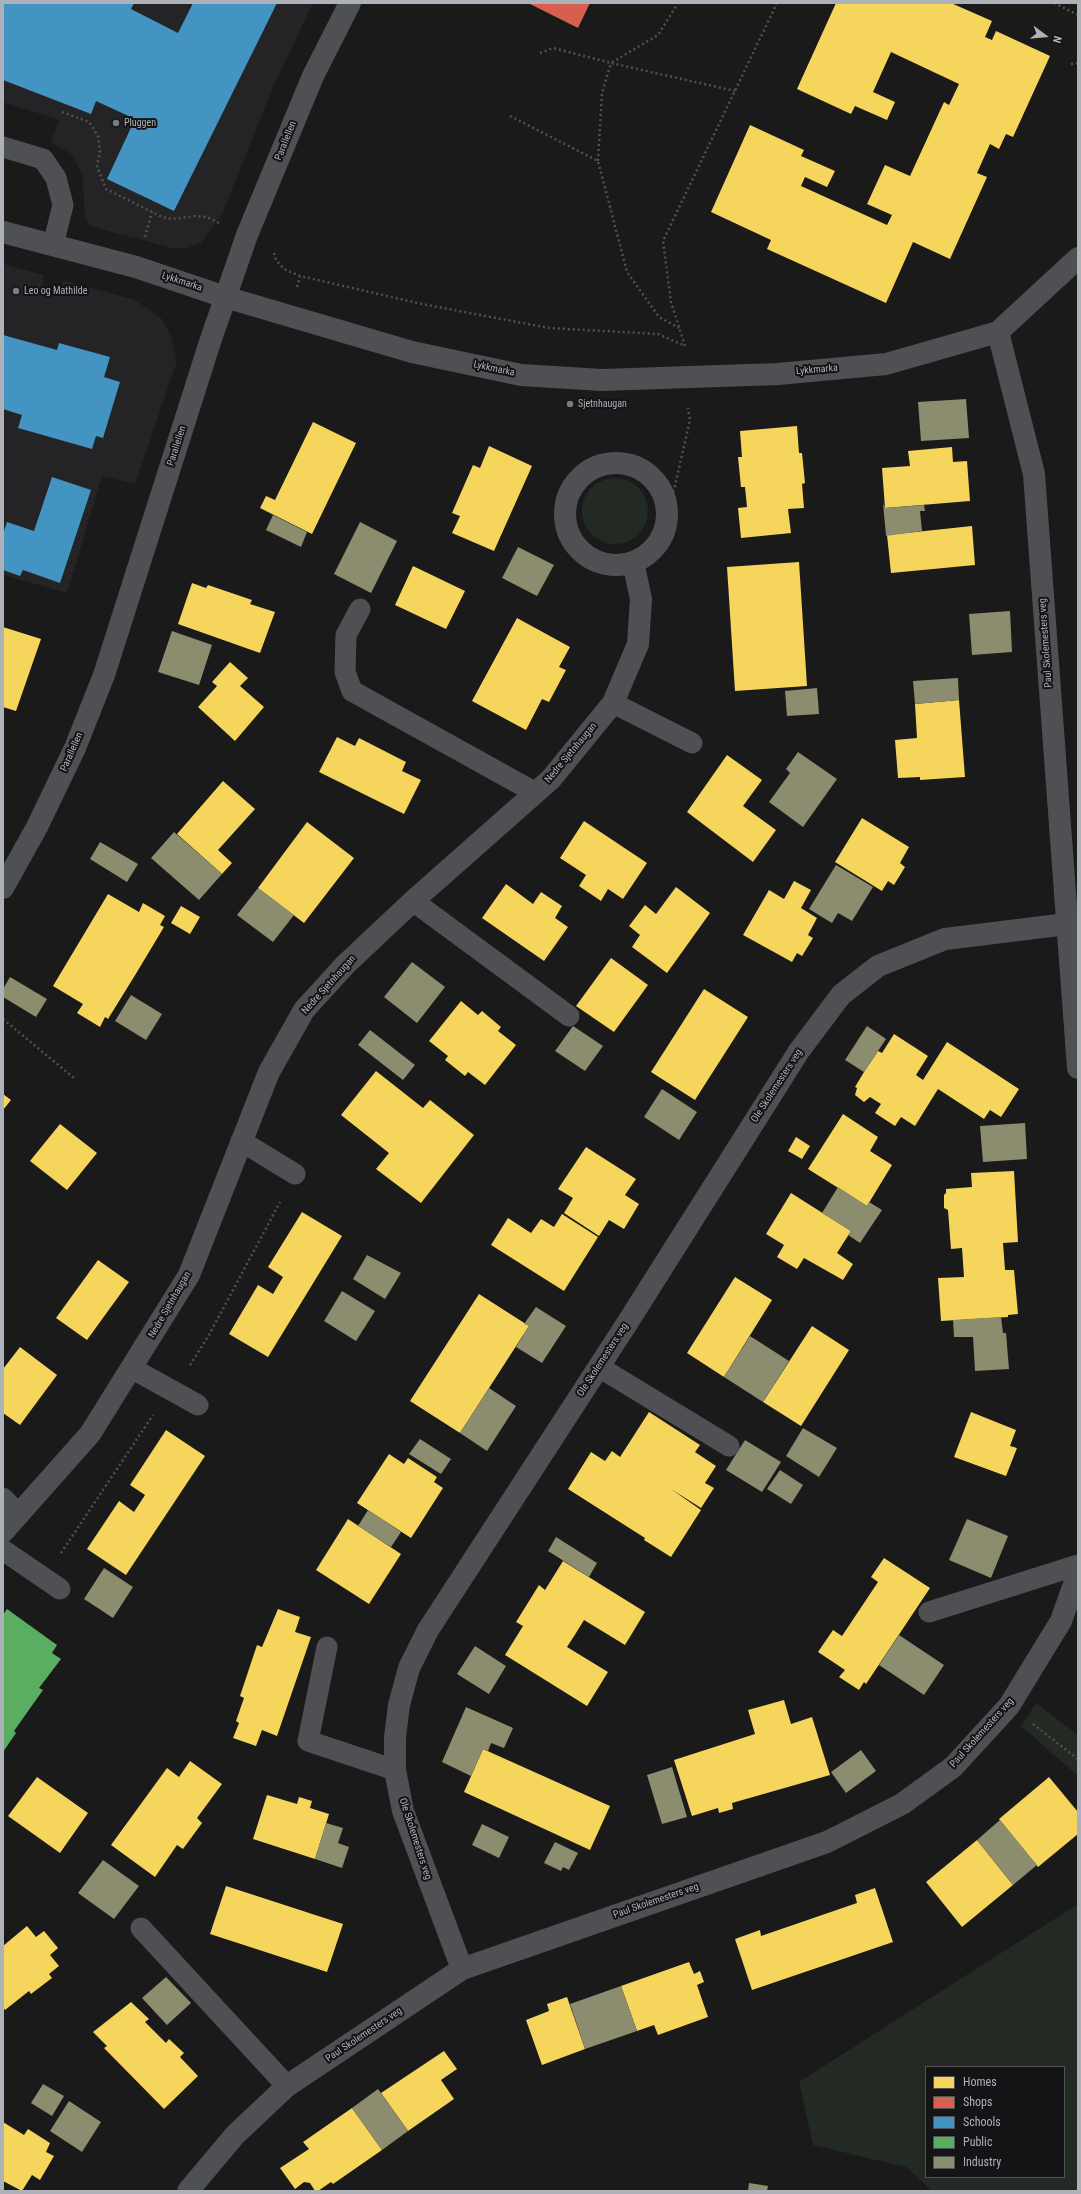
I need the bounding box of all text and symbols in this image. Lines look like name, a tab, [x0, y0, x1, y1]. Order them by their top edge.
north arrow	[1025, 16, 1065, 56]
text: N	[1050, 34, 1064, 44]
place label: Pluggen	[124, 117, 156, 129]
marker: Pluggen	[111, 118, 121, 128]
street label: Parallellen	[273, 120, 299, 162]
street label: Lykkmarka	[160, 270, 204, 294]
place label: Leo og Mathilde	[24, 285, 87, 297]
marker: Leo og Mathilde	[11, 286, 21, 296]
street label: Lykkmarka	[472, 359, 516, 379]
street label: Lykkmarka	[796, 362, 838, 378]
place label: Sjetnhaugan	[578, 398, 627, 410]
marker: Sjetnhaugan	[565, 399, 575, 409]
street label: Parallellen	[165, 424, 189, 468]
street label: Paul Skolemesters veg	[1037, 598, 1055, 688]
street label: Nedre Sjetnhaugan	[542, 721, 600, 785]
street label: Parallellen	[58, 731, 86, 773]
street label: Nedre Sjetnhaugan	[300, 953, 358, 1017]
street label: Ole Skolemesters veg	[749, 1047, 805, 1125]
street label: Nedre Sjetnhaugan	[146, 1270, 194, 1340]
street label: Ole Skolemesters veg	[575, 1321, 631, 1399]
street label: Paul Skolemesters veg	[948, 1696, 1016, 1770]
street label: Ole Skolemesters veg	[396, 1797, 434, 1881]
street label: Paul Skolemesters veg	[612, 1881, 700, 1921]
street label: Paul Skolemesters veg	[324, 2005, 404, 2065]
legend	[925, 2066, 1065, 2178]
text: Homes	[963, 2075, 997, 2089]
text: Shops	[963, 2095, 992, 2109]
text: Schools	[963, 2115, 1001, 2129]
text: Public	[963, 2135, 992, 2149]
text: Industry	[963, 2155, 1001, 2169]

